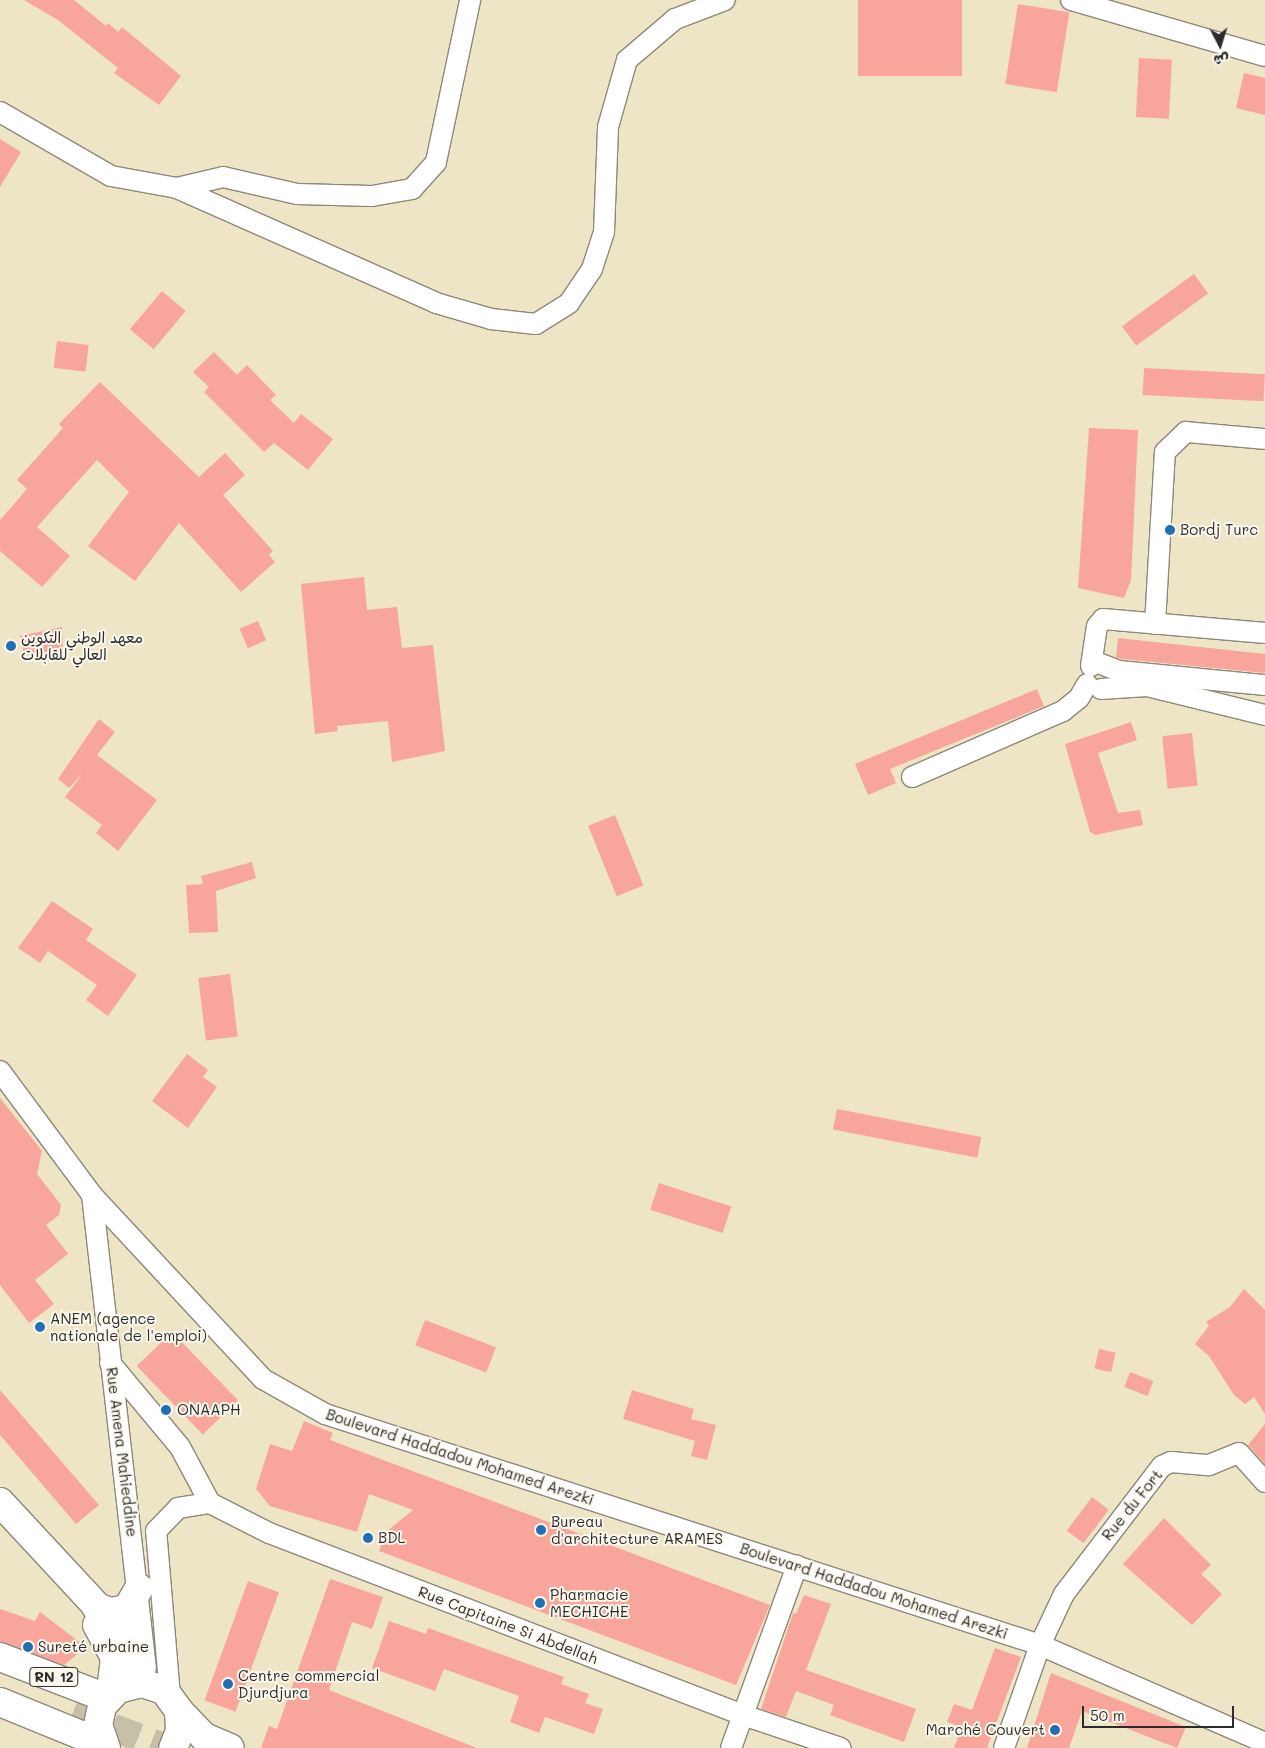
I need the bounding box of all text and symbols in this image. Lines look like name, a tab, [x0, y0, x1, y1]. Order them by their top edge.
north arrow	[1195, 20, 1245, 70]
text: ش	[1213, 50, 1230, 71]
place label: Bordj Turc	[1180, 521, 1258, 539]
marker: Bordj Turc	[1164, 524, 1176, 536]
place label: معهد الوطني التكوين العالي للقابلات	[21, 628, 143, 663]
marker: معهد الوطني التكوين العالي للقابلات	[5, 640, 17, 652]
place label: ANEM (agence nationale de l'emploi)	[50, 1309, 207, 1344]
marker: ANEM (agence nationale de l'emploi)	[34, 1321, 46, 1333]
street label: Rue Amena Mahieddine	[103, 1366, 141, 1538]
place label: ONAAPH	[177, 1401, 241, 1419]
marker: ONAAPH	[159, 1403, 173, 1417]
street label: Boulevard Haddadou Mohamed Arezki	[324, 1405, 596, 1509]
street label: Rue du Fort	[1098, 1466, 1166, 1544]
place label: Bureau d'architecture ARAMES	[551, 1512, 723, 1547]
marker: Bureau d'architecture ARAMES	[535, 1524, 547, 1536]
place label: BDL	[378, 1529, 406, 1547]
marker: BDL	[362, 1532, 374, 1544]
street label: Boulevard Haddadou Mohamed Arezki	[738, 1539, 1010, 1643]
street label: Rue Capitaine Si Abdellah	[416, 1582, 600, 1668]
place label: Pharmacie MECHICHE	[550, 1585, 629, 1620]
marker: Pharmacie MECHICHE	[534, 1597, 546, 1609]
place label: Sureté urbaine	[38, 1638, 149, 1656]
marker: Sureté urbaine	[22, 1641, 34, 1653]
road number: RN 12	[29, 1665, 79, 1688]
place label: Centre commercial Djurdjura	[238, 1666, 379, 1701]
marker: Centre commercial Djurdjura	[222, 1678, 234, 1690]
scale bar	[1085, 1696, 1238, 1728]
text: 50 m	[1090, 1705, 1125, 1725]
place label: Marché Couvert	[926, 1721, 1045, 1739]
marker: Marché Couvert	[1049, 1724, 1061, 1736]

